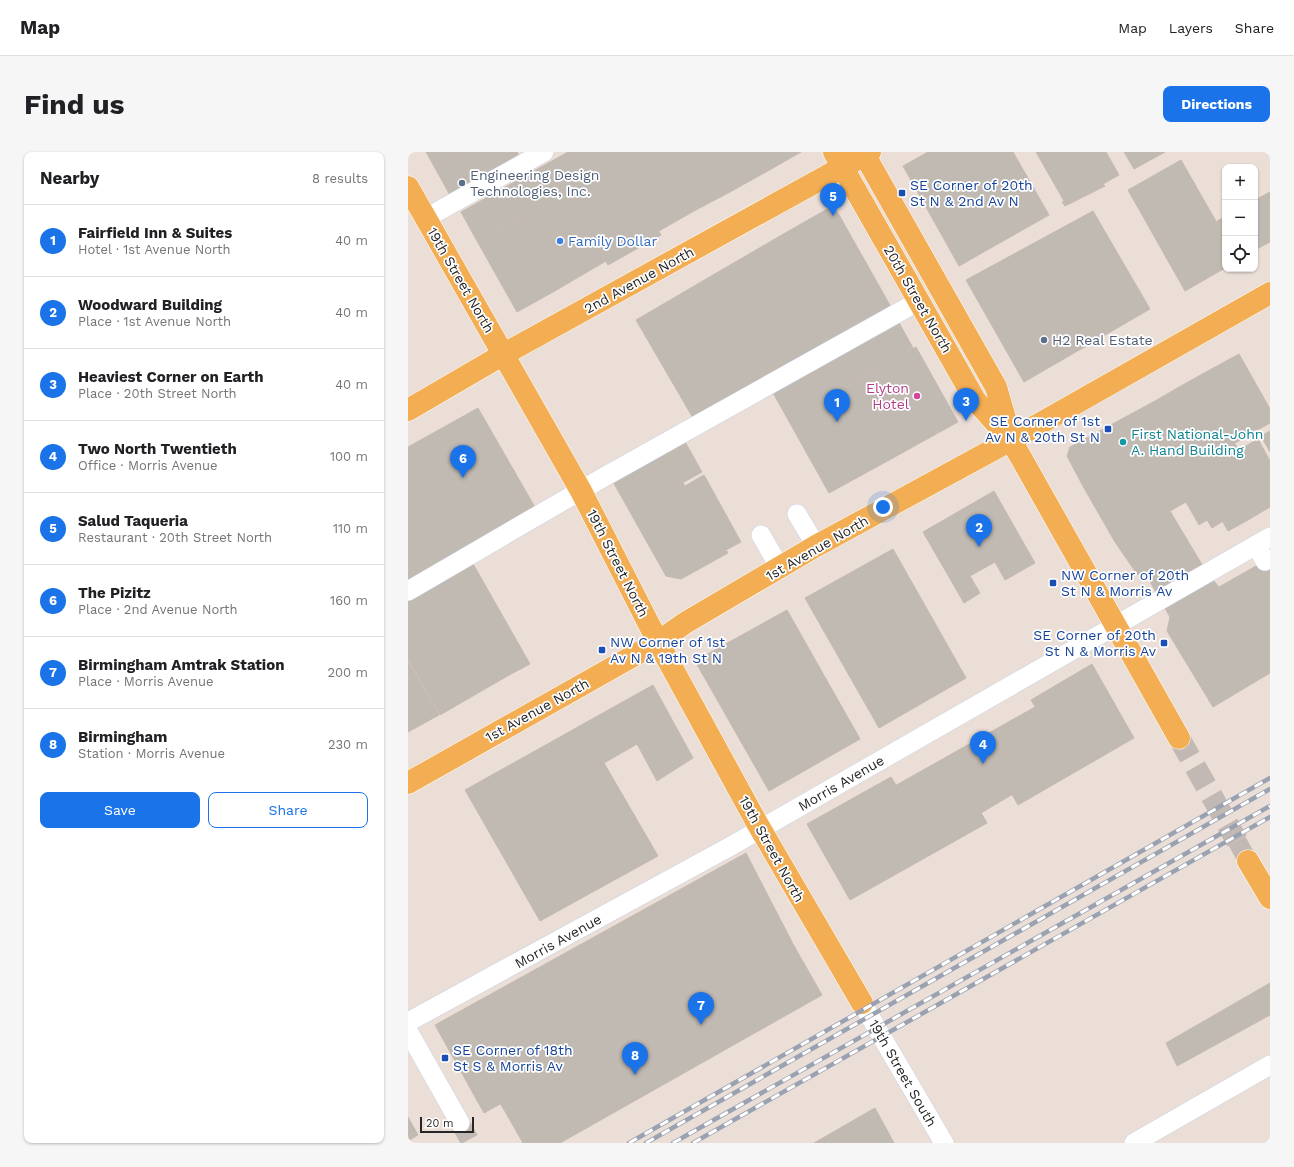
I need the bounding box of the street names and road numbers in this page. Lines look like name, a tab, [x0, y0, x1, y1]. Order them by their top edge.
street label: 19th Street North	[424, 225, 498, 335]
street label: 20th Street North	[881, 242, 955, 356]
street label: 2nd Avenue North	[582, 243, 696, 317]
street label: 19th Street North	[584, 506, 652, 620]
street label: 1st Avenue North	[763, 512, 871, 584]
street label: 1st Avenue North	[483, 675, 591, 745]
street label: Morris Avenue	[795, 752, 887, 814]
street label: 19th Street North	[736, 793, 808, 905]
street label: Morris Avenue	[512, 911, 604, 971]
street label: 19th Street South	[866, 1017, 940, 1129]

